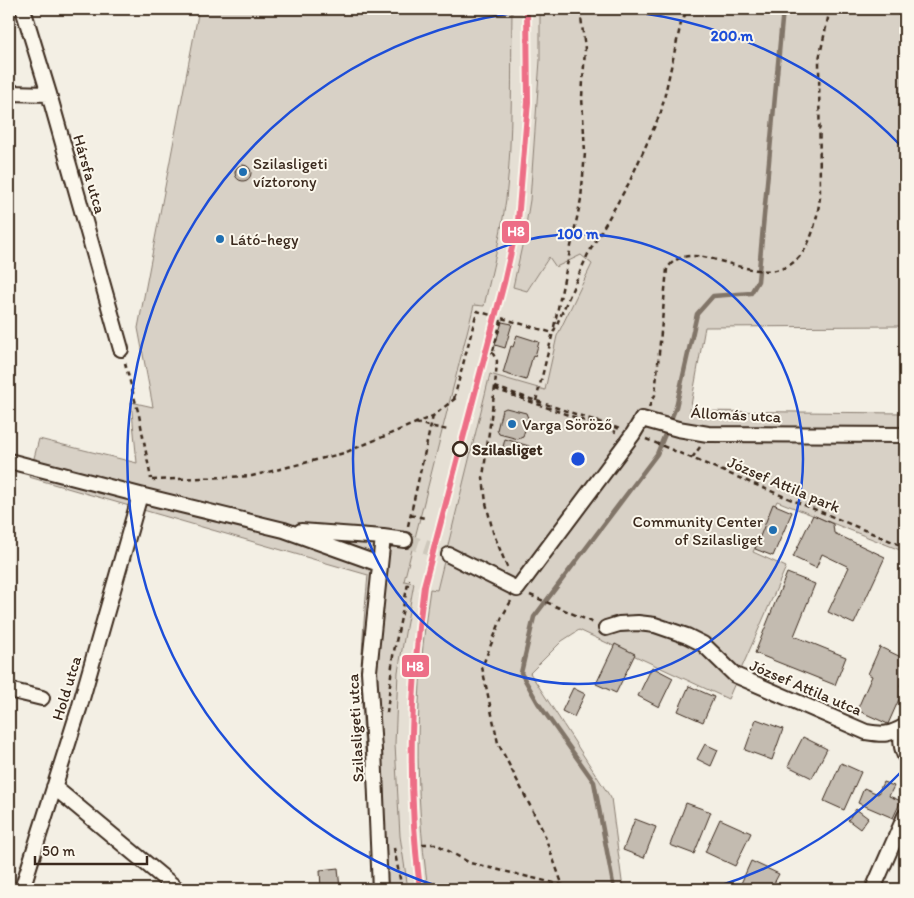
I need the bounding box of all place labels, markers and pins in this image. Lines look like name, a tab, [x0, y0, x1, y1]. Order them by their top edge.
place label: Szilasligeti víztorony	[253, 154, 328, 191]
marker: Szilasligeti víztorony	[237, 166, 249, 178]
place label: Látó-hegy	[230, 230, 299, 249]
marker: Látó-hegy	[214, 233, 226, 245]
place label: Varga Söröző	[522, 415, 612, 434]
marker: Varga Söröző	[506, 418, 518, 430]
place label: Szilasliget	[472, 440, 542, 460]
marker: Szilasliget	[452, 441, 468, 457]
centre of rings	[569, 450, 587, 468]
place label: Community Center of Szilasliget	[633, 512, 763, 549]
marker: Community Center of Szilasliget	[767, 524, 779, 536]

